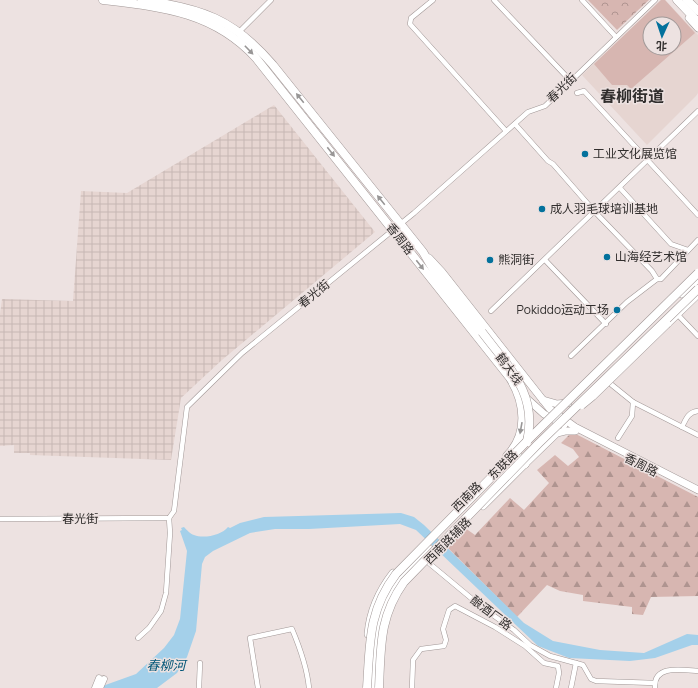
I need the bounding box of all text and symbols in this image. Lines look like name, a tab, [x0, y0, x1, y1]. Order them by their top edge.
north arrow	[642, 16, 682, 56]
text: 北	[656, 39, 667, 54]
one-way arrow	[245, 45, 254, 55]
street label: 春光街	[543, 69, 581, 106]
district label: 春柳街道	[600, 85, 664, 107]
one-way arrow	[295, 93, 304, 104]
place label: 工业文化展览馆	[593, 145, 677, 162]
one-way arrow	[327, 146, 335, 157]
marker: 工业文化展览馆	[580, 149, 590, 159]
one-way arrow	[377, 194, 385, 205]
place label: 成人羽毛球培训基地	[550, 200, 658, 217]
marker: 成人羽毛球培训基地	[537, 204, 547, 214]
street label: 香周路	[383, 219, 418, 258]
place label: 山海经艺术馆	[615, 248, 687, 265]
place label: 熊洞街	[498, 251, 534, 268]
marker: 山海经艺术馆	[602, 252, 612, 262]
marker: 熊洞街	[485, 255, 495, 265]
one-way arrow	[416, 259, 425, 270]
street label: 春光街	[294, 276, 333, 312]
place label: Pokiddo运动工场	[517, 301, 609, 318]
marker: Pokiddo运动工场	[612, 305, 622, 315]
street label: 鹤大线	[492, 349, 527, 388]
one-way arrow	[518, 422, 524, 434]
street label: 东联路	[484, 446, 521, 483]
street label: 香周路	[621, 449, 661, 480]
street label: 西南路	[448, 478, 485, 515]
street label: 春光街	[62, 510, 98, 527]
street label: 西南路辅路	[420, 513, 475, 568]
street label: 酿酒厂路	[467, 591, 516, 634]
water label: 春柳河	[146, 656, 188, 674]

